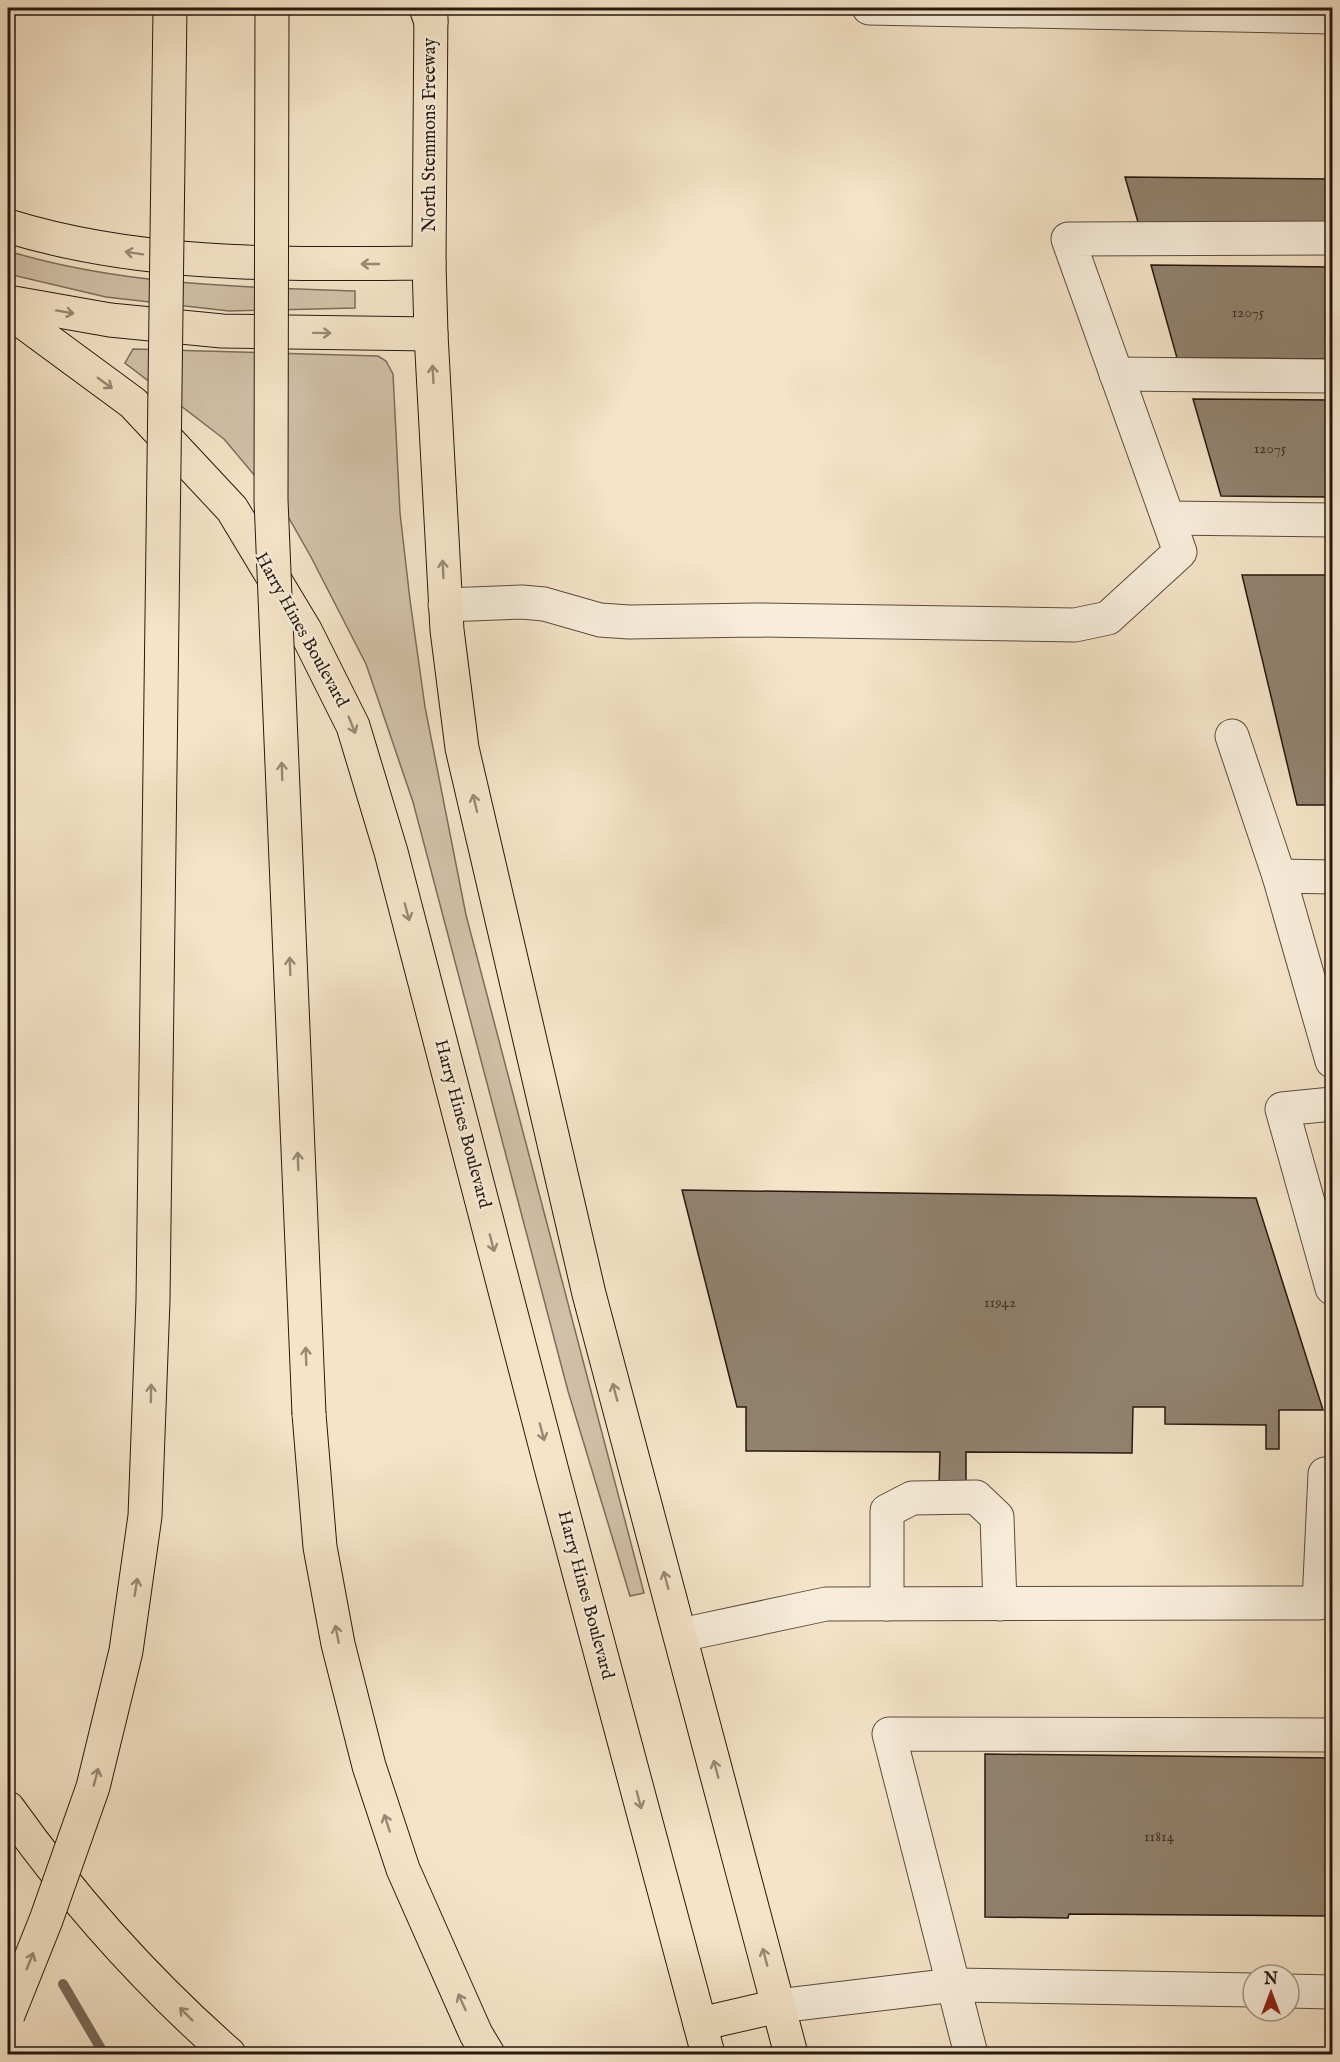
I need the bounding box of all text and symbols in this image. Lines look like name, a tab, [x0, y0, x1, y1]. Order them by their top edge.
street label: North Stemmons Freeway	[419, 38, 442, 232]
one-way arrow	[124, 247, 144, 258]
one-way arrow	[361, 258, 381, 270]
house number: 12075	[1232, 303, 1265, 322]
one-way arrow	[55, 306, 74, 317]
one-way arrow	[311, 327, 331, 339]
one-way arrow	[428, 365, 439, 385]
one-way arrow	[97, 377, 113, 389]
house number: 12075	[1254, 439, 1287, 458]
street label: Harry Hines Boulevard	[249, 549, 353, 712]
one-way arrow	[438, 559, 449, 579]
one-way arrow	[347, 715, 358, 734]
one-way arrow	[277, 762, 288, 782]
one-way arrow	[469, 794, 480, 814]
one-way arrow	[401, 902, 413, 921]
one-way arrow	[285, 957, 296, 977]
street label: Harry Hines Boulevard	[428, 1037, 496, 1211]
one-way arrow	[293, 1151, 304, 1171]
one-way arrow	[487, 1233, 499, 1252]
house number: 11942	[984, 1293, 1016, 1312]
one-way arrow	[301, 1346, 312, 1366]
one-way arrow	[145, 1383, 157, 1403]
one-way arrow	[609, 1383, 621, 1402]
one-way arrow	[536, 1422, 548, 1441]
street label: Harry Hines Boulevard	[551, 1508, 619, 1682]
one-way arrow	[660, 1571, 672, 1590]
one-way arrow	[131, 1578, 142, 1597]
one-way arrow	[331, 1625, 342, 1645]
one-way arrow	[709, 1760, 721, 1779]
one-way arrow	[90, 1768, 102, 1787]
one-way arrow	[634, 1790, 646, 1809]
one-way arrow	[381, 1813, 392, 1832]
house number: 11814	[1144, 1827, 1175, 1846]
one-way arrow	[759, 1948, 771, 1967]
one-way arrow	[25, 1952, 36, 1971]
north arrow	[1241, 1963, 1301, 2023]
text: N	[1263, 1970, 1278, 1990]
one-way arrow	[456, 1994, 467, 2012]
one-way arrow	[179, 2007, 194, 2022]

